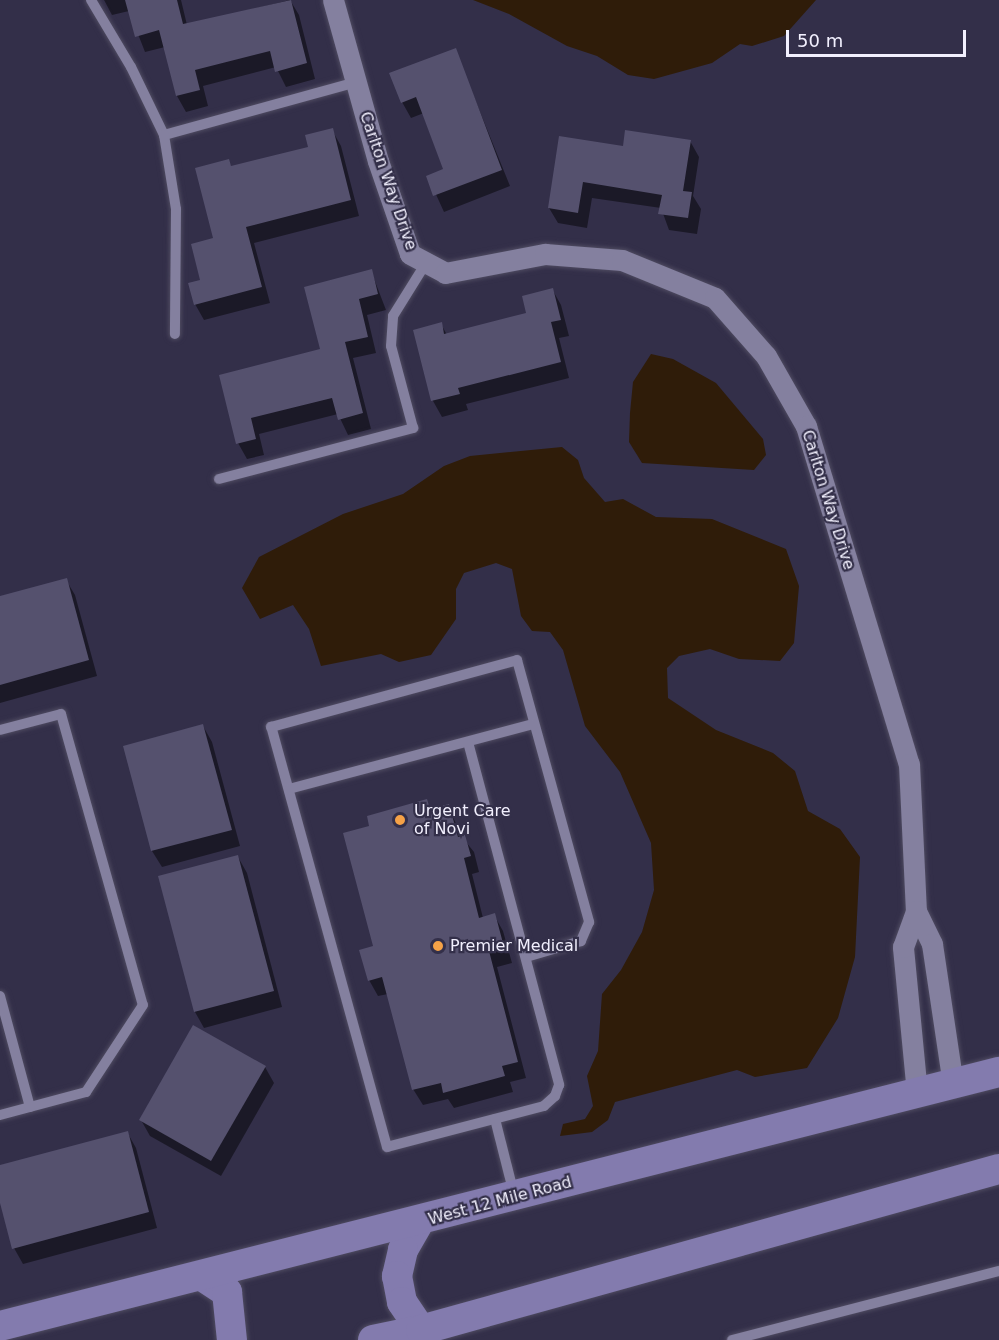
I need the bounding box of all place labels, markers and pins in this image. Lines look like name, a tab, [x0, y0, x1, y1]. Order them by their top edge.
place label: Urgent Care of Novi	[414, 801, 511, 839]
marker: Urgent Care of Novi	[391, 811, 409, 829]
place label: Premier Medical	[450, 936, 578, 956]
marker: Premier Medical	[431, 939, 445, 953]

